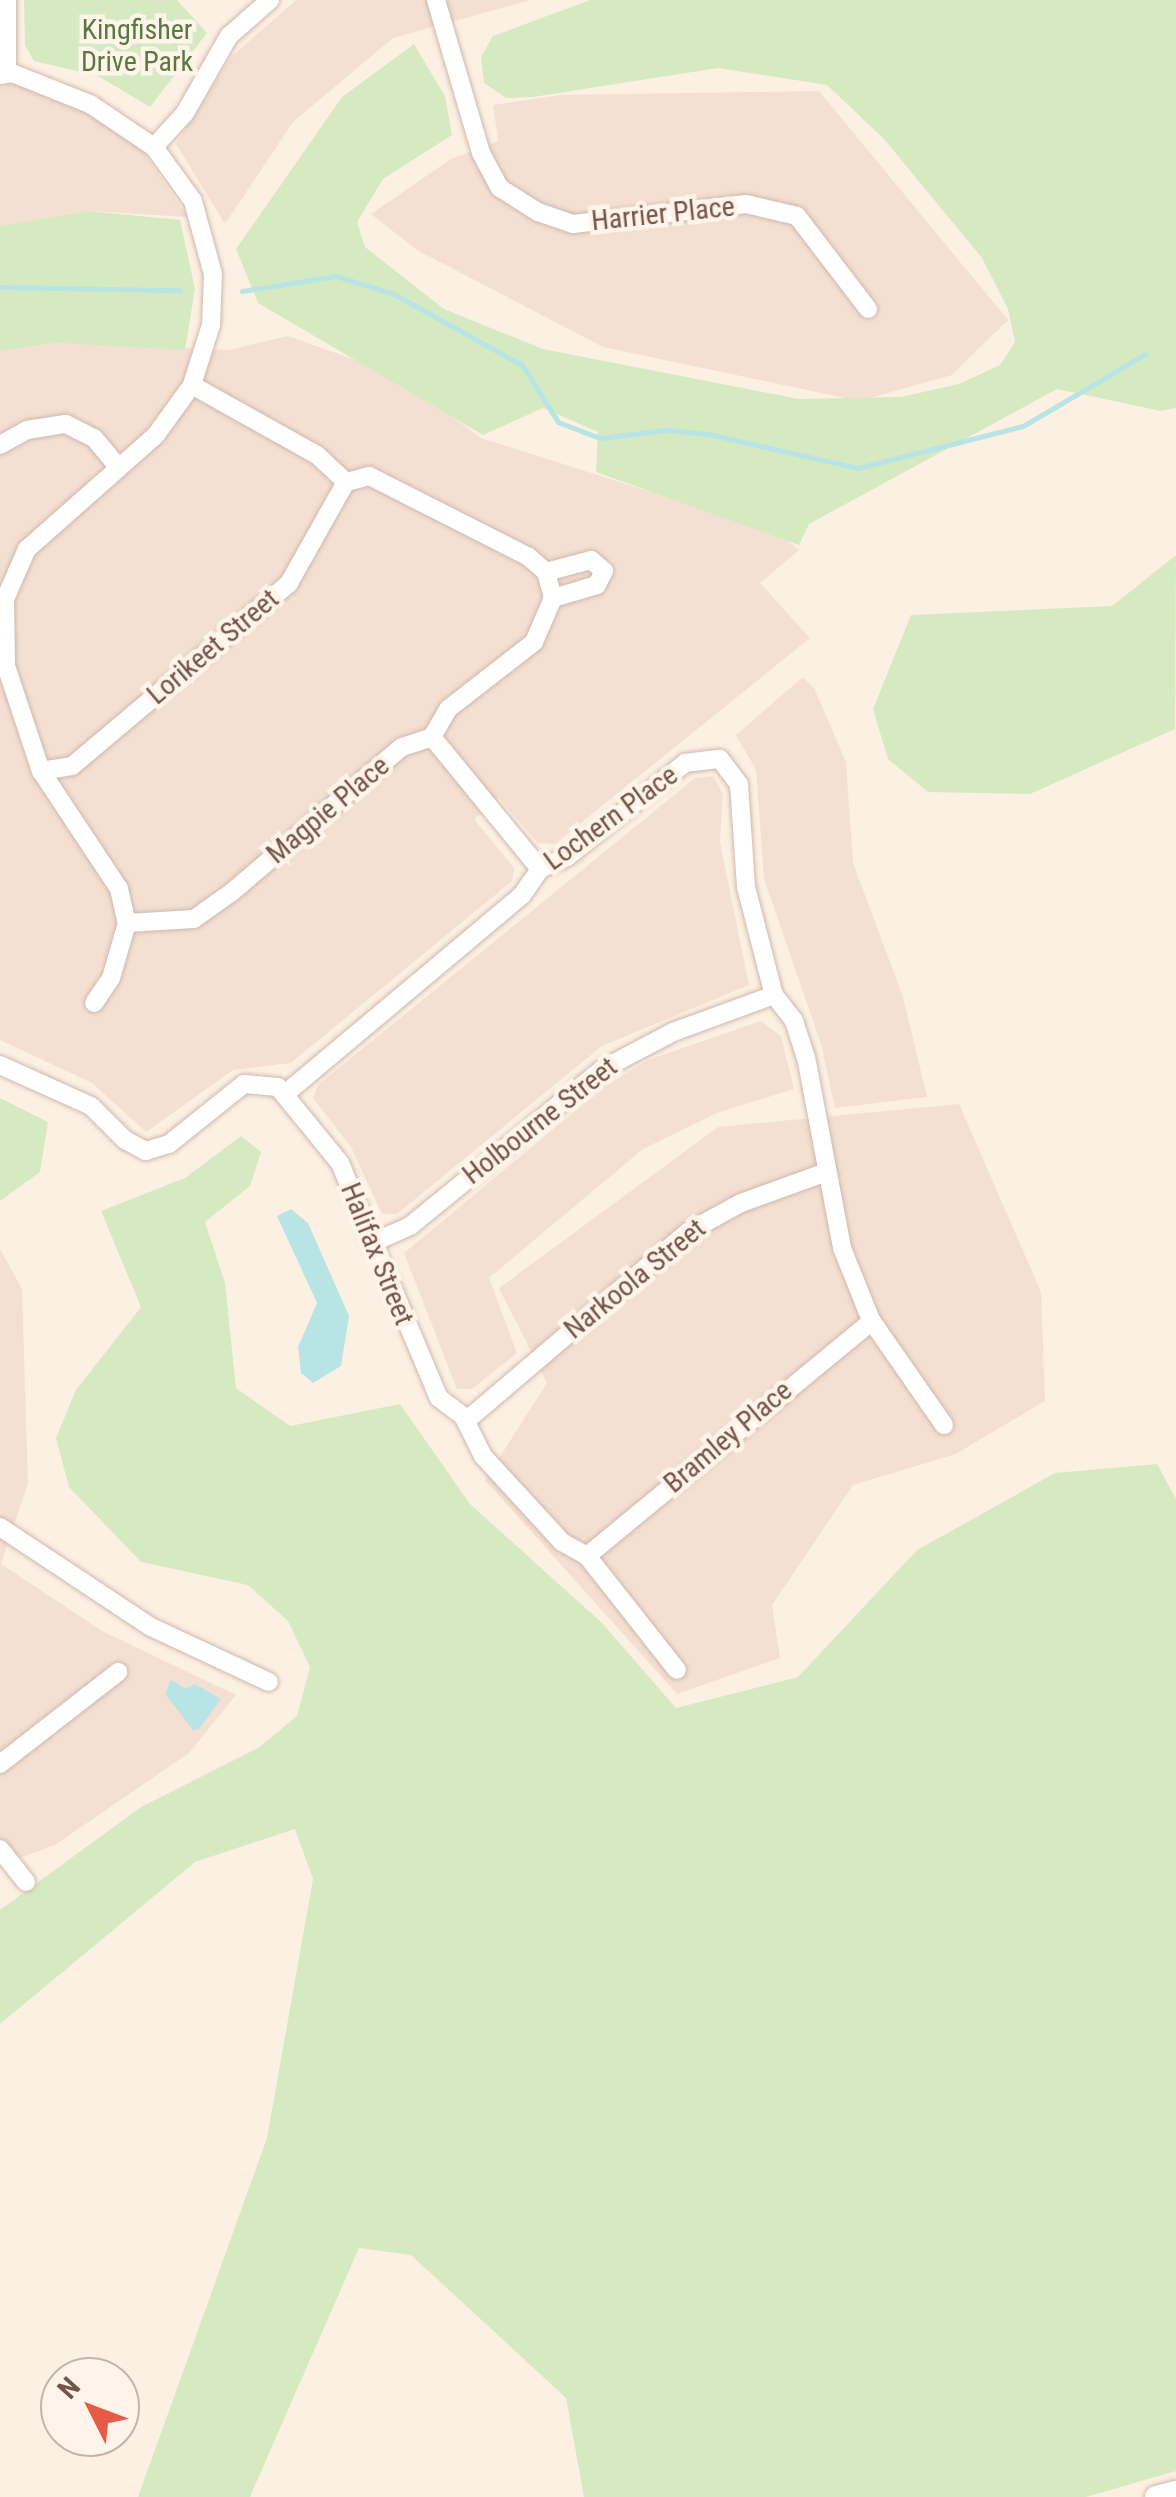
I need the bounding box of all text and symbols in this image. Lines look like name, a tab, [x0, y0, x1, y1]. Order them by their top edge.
park label: Kingfisher Drive Park	[81, 13, 193, 79]
street label: Harrier Place	[590, 190, 736, 238]
street label: Lorikeet Street	[140, 582, 286, 712]
street label: Magpie Place	[260, 749, 396, 871]
street label: Lochern Place	[538, 758, 684, 878]
street label: Holbourne Street	[456, 1050, 624, 1192]
street label: Halifax Street	[333, 1178, 421, 1330]
street label: Narkoola Street	[558, 1212, 712, 1346]
street label: Bramley Place	[657, 1374, 799, 1500]
north arrow	[40, 2357, 140, 2457]
text: N	[51, 2371, 87, 2405]

